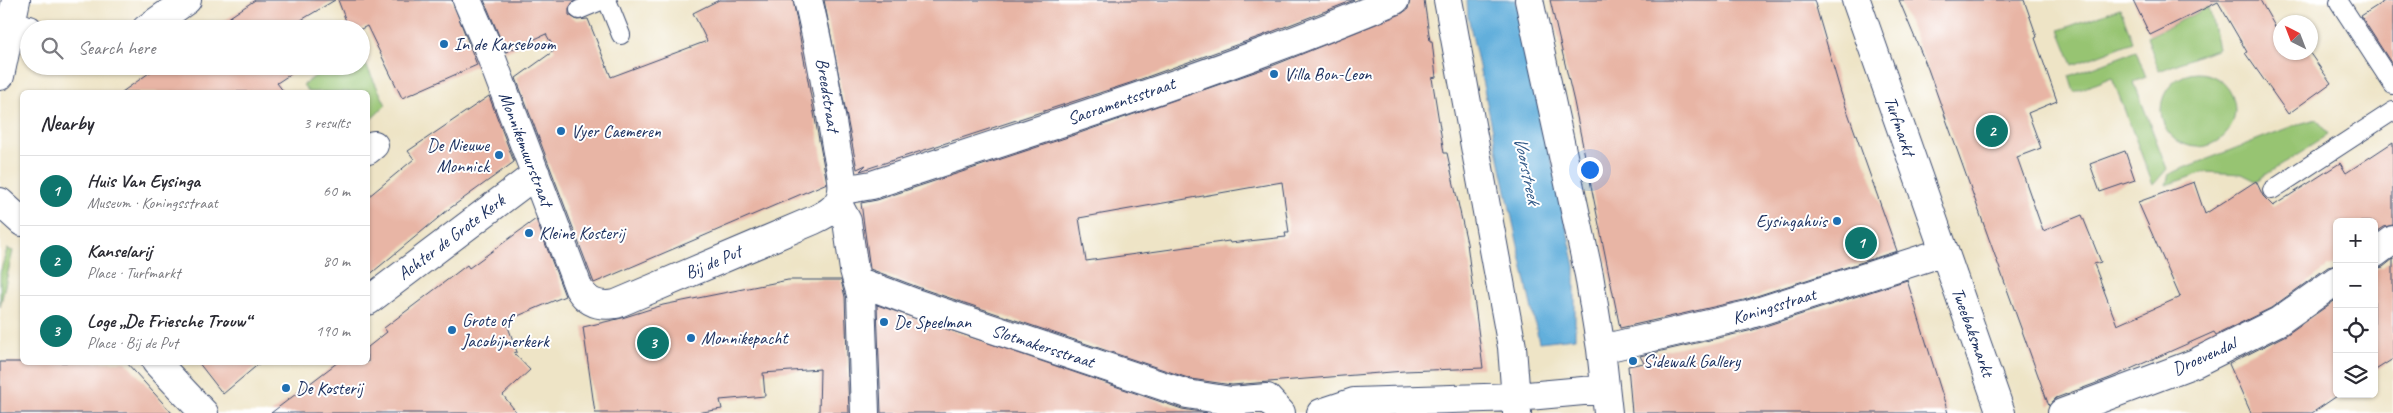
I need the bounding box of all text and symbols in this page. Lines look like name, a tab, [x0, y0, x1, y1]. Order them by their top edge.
north arrow	[2273, 15, 2318, 60]
search box	[20, 20, 370, 75]
place label: In de Karseboom	[454, 33, 556, 55]
icon: search	[38, 34, 66, 62]
text: Search here	[78, 36, 155, 60]
marker: In de Karseboom	[438, 38, 450, 50]
street label: Breedstraat	[811, 57, 845, 136]
place label: Villa Bon-Leon	[1284, 63, 1372, 85]
marker: Villa Bon-Leon	[1268, 68, 1280, 80]
street label: Sacramentsstraat	[1064, 72, 1180, 130]
street label: Monnikemuurstraat	[494, 89, 559, 212]
street label: Turfmarkt	[1880, 93, 1921, 161]
text: Nearby	[40, 110, 93, 136]
pin: 2	[1976, 112, 2008, 150]
text: 3 results	[303, 113, 350, 133]
place label: Vyer Caemeren	[571, 120, 662, 142]
marker: Vyer Caemeren	[555, 125, 567, 137]
place label: De Nieuwe Monnick	[427, 134, 490, 177]
water label: Voorstreek	[1508, 135, 1546, 209]
marker: De Nieuwe Monnick	[493, 149, 505, 161]
your location	[1577, 157, 1603, 183]
text: Huis Van Eysinga	[87, 169, 200, 193]
text: 1	[52, 181, 60, 201]
text: 60 m	[323, 181, 350, 201]
street label: Achter de Grote Kerk	[393, 189, 510, 284]
text: Museum · Koningsstraat	[87, 193, 218, 213]
place label: Eysingahuis	[1756, 210, 1829, 232]
marker: Eysingahuis	[1831, 215, 1843, 227]
map controls	[2333, 218, 2378, 398]
button: +	[2333, 218, 2378, 263]
place label: Kleine Kosterij	[539, 222, 627, 244]
pin: 1	[1845, 224, 1877, 262]
marker: Kleine Kosterij	[523, 227, 535, 239]
text: Kanselarij	[87, 239, 152, 263]
street label: Bij de Put	[682, 239, 747, 284]
text: 2	[52, 251, 60, 271]
text: 80 m	[323, 251, 350, 271]
text: Place · Turfmarkt	[87, 263, 180, 283]
button: −	[2333, 263, 2378, 308]
street label: Koningsstraat	[1730, 282, 1820, 329]
street label: Tweebaksmarkt	[1947, 284, 2000, 381]
button: locate	[2333, 308, 2378, 353]
text: Loge „De Friesche Trouw“	[87, 309, 250, 333]
place label: Grote of Jacobijnerkerk	[461, 309, 550, 352]
place label: De Speelman	[894, 311, 972, 333]
marker: De Speelman	[878, 316, 890, 328]
street label: Slotmakersstraat	[989, 319, 1099, 374]
text: 3	[52, 321, 60, 341]
text: 190 m	[316, 321, 350, 341]
marker: Grote of Jacobijnerkerk	[446, 324, 458, 336]
pin: 3	[637, 324, 669, 362]
place label: Monnikepacht	[701, 327, 789, 349]
street label: Droevendal	[2169, 331, 2242, 380]
marker: Monnikepacht	[685, 332, 697, 344]
text: Place · Bij de Put	[87, 333, 178, 353]
place label: Sidewalk Gallery	[1643, 350, 1742, 372]
button: layers	[2333, 353, 2378, 398]
marker: Sidewalk Gallery	[1627, 355, 1639, 367]
place label: De Kosterij	[296, 377, 365, 399]
marker: De Kosterij	[280, 382, 292, 394]

